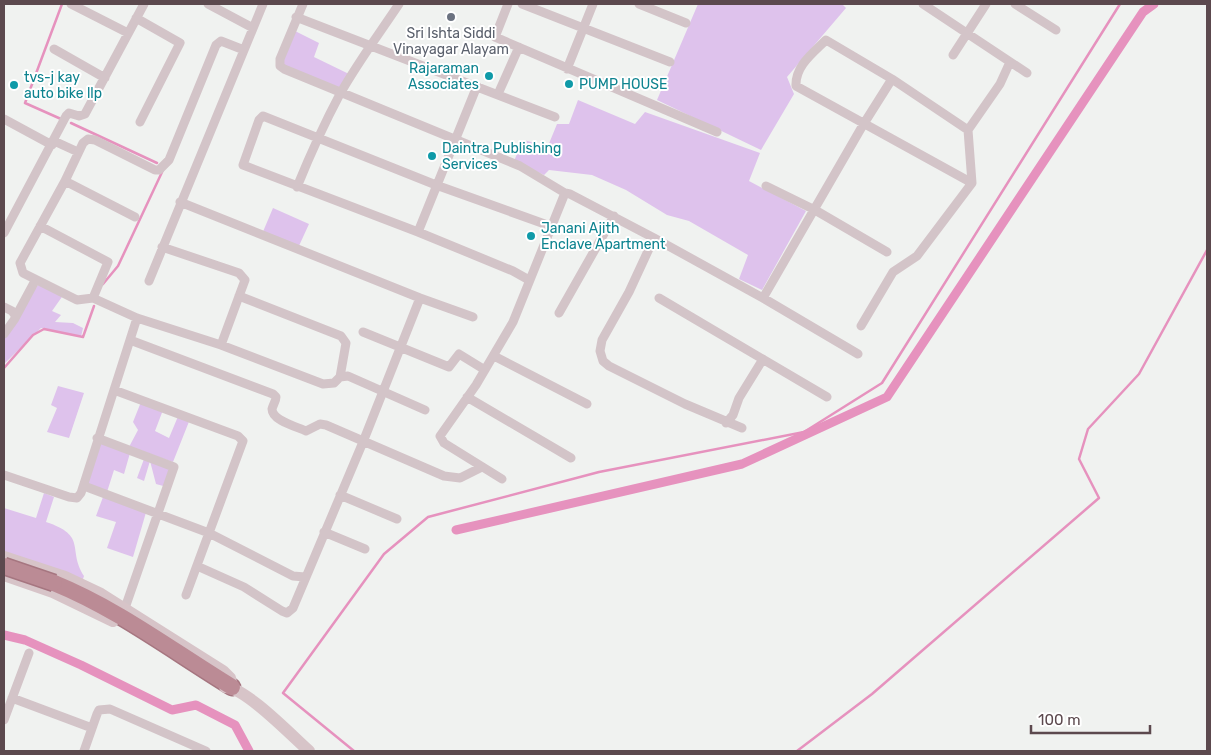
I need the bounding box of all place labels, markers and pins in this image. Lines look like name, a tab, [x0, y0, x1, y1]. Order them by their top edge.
marker: Sri Ishta Siddi Vinayagar Alayam	[445, 11, 457, 23]
place label: Sri Ishta Siddi Vinayagar Alayam	[393, 25, 509, 58]
place label: Rajaraman Associates	[408, 60, 479, 93]
place label: tvs-j kay auto bike llp	[24, 69, 102, 102]
marker: Rajaraman Associates	[483, 70, 495, 82]
place label: PUMP HOUSE	[579, 76, 668, 93]
marker: PUMP HOUSE	[563, 78, 575, 90]
marker: tvs-j kay auto bike llp	[8, 79, 20, 91]
place label: Daintra Publishing Services	[442, 140, 561, 173]
marker: Daintra Publishing Services	[426, 150, 438, 162]
place label: Janani Ajith Enclave Apartment	[541, 220, 666, 253]
marker: Janani Ajith Enclave Apartment	[525, 230, 537, 242]

